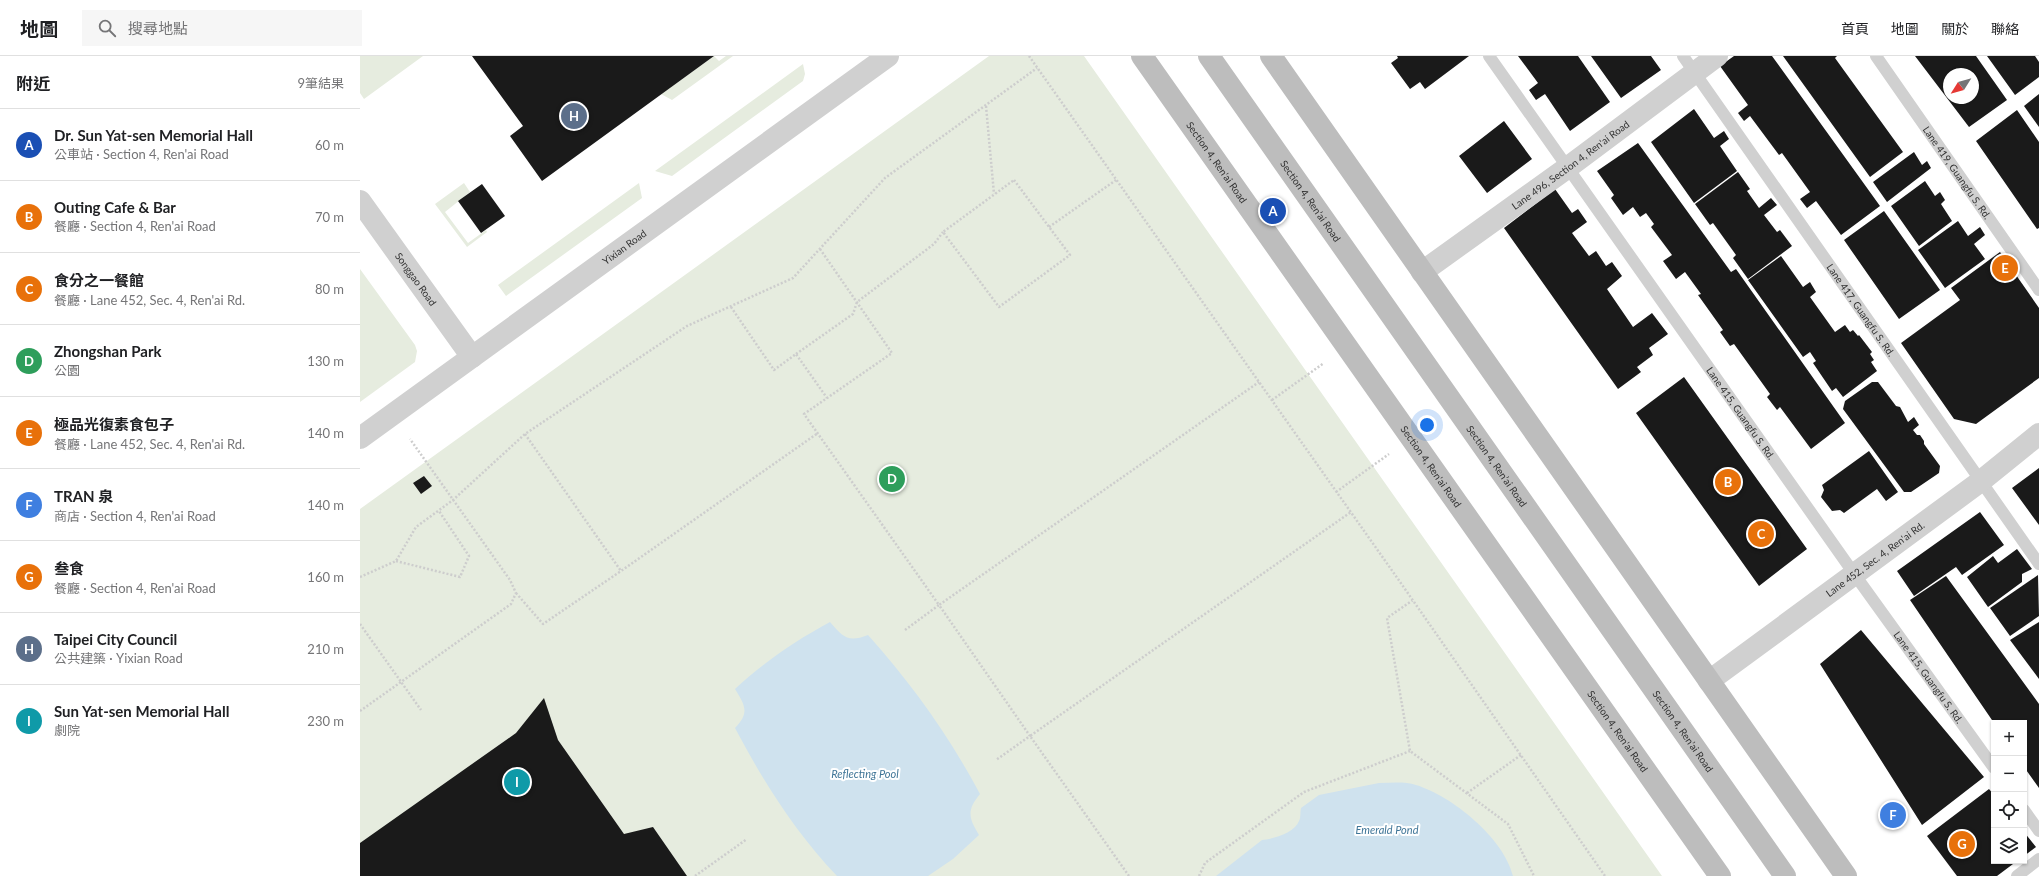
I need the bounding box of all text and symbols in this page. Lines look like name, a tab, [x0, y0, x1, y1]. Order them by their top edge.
search box	[82, 10, 362, 46]
text: 地圖	[20, 17, 58, 40]
icon: search	[96, 17, 118, 39]
text: 搜尋地點	[128, 19, 188, 37]
text: 首頁	[1841, 20, 1869, 37]
text: 地圖	[1891, 20, 1919, 37]
text: 關於	[1941, 20, 1969, 37]
text: 聯絡	[1991, 20, 2019, 37]
north arrow	[1943, 68, 1979, 104]
text: 附近	[16, 73, 50, 94]
text: 9筆結果	[297, 75, 344, 91]
pin: H	[561, 101, 587, 131]
street label: Lane 496, Section 4, Ren'ai Road	[1509, 118, 1631, 212]
street label: Section 4, Ren'ai Road	[1184, 119, 1250, 205]
street label: Lane 419, Guangfu S. Rd.	[1921, 124, 1994, 221]
text: Dr. Sun Yat-sen Memorial Hall	[54, 126, 253, 144]
text: A	[24, 137, 34, 153]
text: 60 m	[315, 137, 344, 153]
text: 公車站 · Section 4, Ren'ai Road	[54, 146, 229, 162]
street label: Section 4, Ren’ai Road	[1278, 158, 1343, 244]
pin: A	[1260, 196, 1286, 226]
text: Outing Cafe & Bar	[54, 198, 176, 216]
text: B	[25, 209, 33, 225]
text: 70 m	[315, 209, 344, 225]
text: 餐廳 · Section 4, Ren'ai Road	[54, 218, 216, 234]
street label: Yixian Road	[600, 227, 648, 267]
street label: Songgao Road	[393, 250, 439, 308]
pin: E	[1992, 253, 2018, 283]
street label: Lane 417, Guangfu S. Rd.	[1824, 261, 1898, 359]
text: 食分之一餐館	[54, 271, 144, 289]
text: C	[25, 281, 33, 297]
text: 80 m	[315, 281, 344, 297]
text: 餐廳 · Lane 452, Sec. 4, Ren'ai Rd.	[54, 292, 245, 308]
text: Zhongshan Park	[54, 342, 162, 360]
text: D	[24, 353, 34, 369]
text: 130 m	[307, 353, 344, 369]
text: 公園	[54, 362, 80, 378]
street label: Lane 415, Guangfu S. Rd.	[1704, 365, 1778, 462]
text: 極品光復素食包子	[54, 415, 174, 433]
your location	[1417, 415, 1437, 435]
street label: Section 4, Ren'ai Road	[1398, 423, 1464, 509]
street label: Section 4, Ren’ai Road	[1464, 423, 1530, 509]
text: E	[25, 425, 33, 441]
text: 140 m	[307, 425, 344, 441]
text: 餐廳 · Lane 452, Sec. 4, Ren'ai Rd.	[54, 436, 245, 452]
pin: D	[879, 464, 905, 494]
pin: B	[1715, 467, 1741, 497]
text: TRAN 泉	[54, 487, 113, 505]
text: F	[25, 497, 33, 513]
text: 140 m	[307, 497, 344, 513]
text: 商店 · Section 4, Ren'ai Road	[54, 508, 216, 524]
pin: C	[1748, 519, 1774, 549]
street label: Lane 452, Sec. 4, Ren'ai Rd.	[1823, 519, 1927, 599]
text: 叁食	[54, 559, 84, 577]
text: G	[24, 569, 34, 585]
text: 160 m	[307, 569, 344, 585]
text: 餐廳 · Section 4, Ren'ai Road	[54, 580, 216, 596]
street label: Lane 415, Guangfu S. Rd.	[1891, 629, 1966, 726]
text: Taipei City Council	[54, 630, 177, 648]
text: H	[24, 641, 34, 657]
text: 210 m	[307, 641, 344, 657]
text: 公共建築 · Yixian Road	[54, 650, 183, 666]
street label: Section 4, Ren'ai Road	[1585, 688, 1651, 774]
street label: Section 4, Ren’ai Road	[1650, 688, 1716, 774]
text: Sun Yat-sen Memorial Hall	[54, 702, 229, 720]
text: I	[27, 713, 31, 729]
text: 230 m	[307, 713, 344, 729]
map controls	[1991, 720, 2027, 864]
button: +	[1991, 720, 2027, 756]
text: 劇院	[54, 722, 80, 738]
button: −	[1991, 756, 2027, 792]
pin: I	[504, 767, 530, 797]
water label: Reflecting Pool	[831, 767, 899, 780]
button: locate	[1991, 792, 2027, 828]
pin: F	[1880, 800, 1906, 830]
water label: Emerald Pond	[1356, 823, 1419, 836]
button: layers	[1991, 828, 2027, 864]
pin: G	[1949, 829, 1975, 859]

